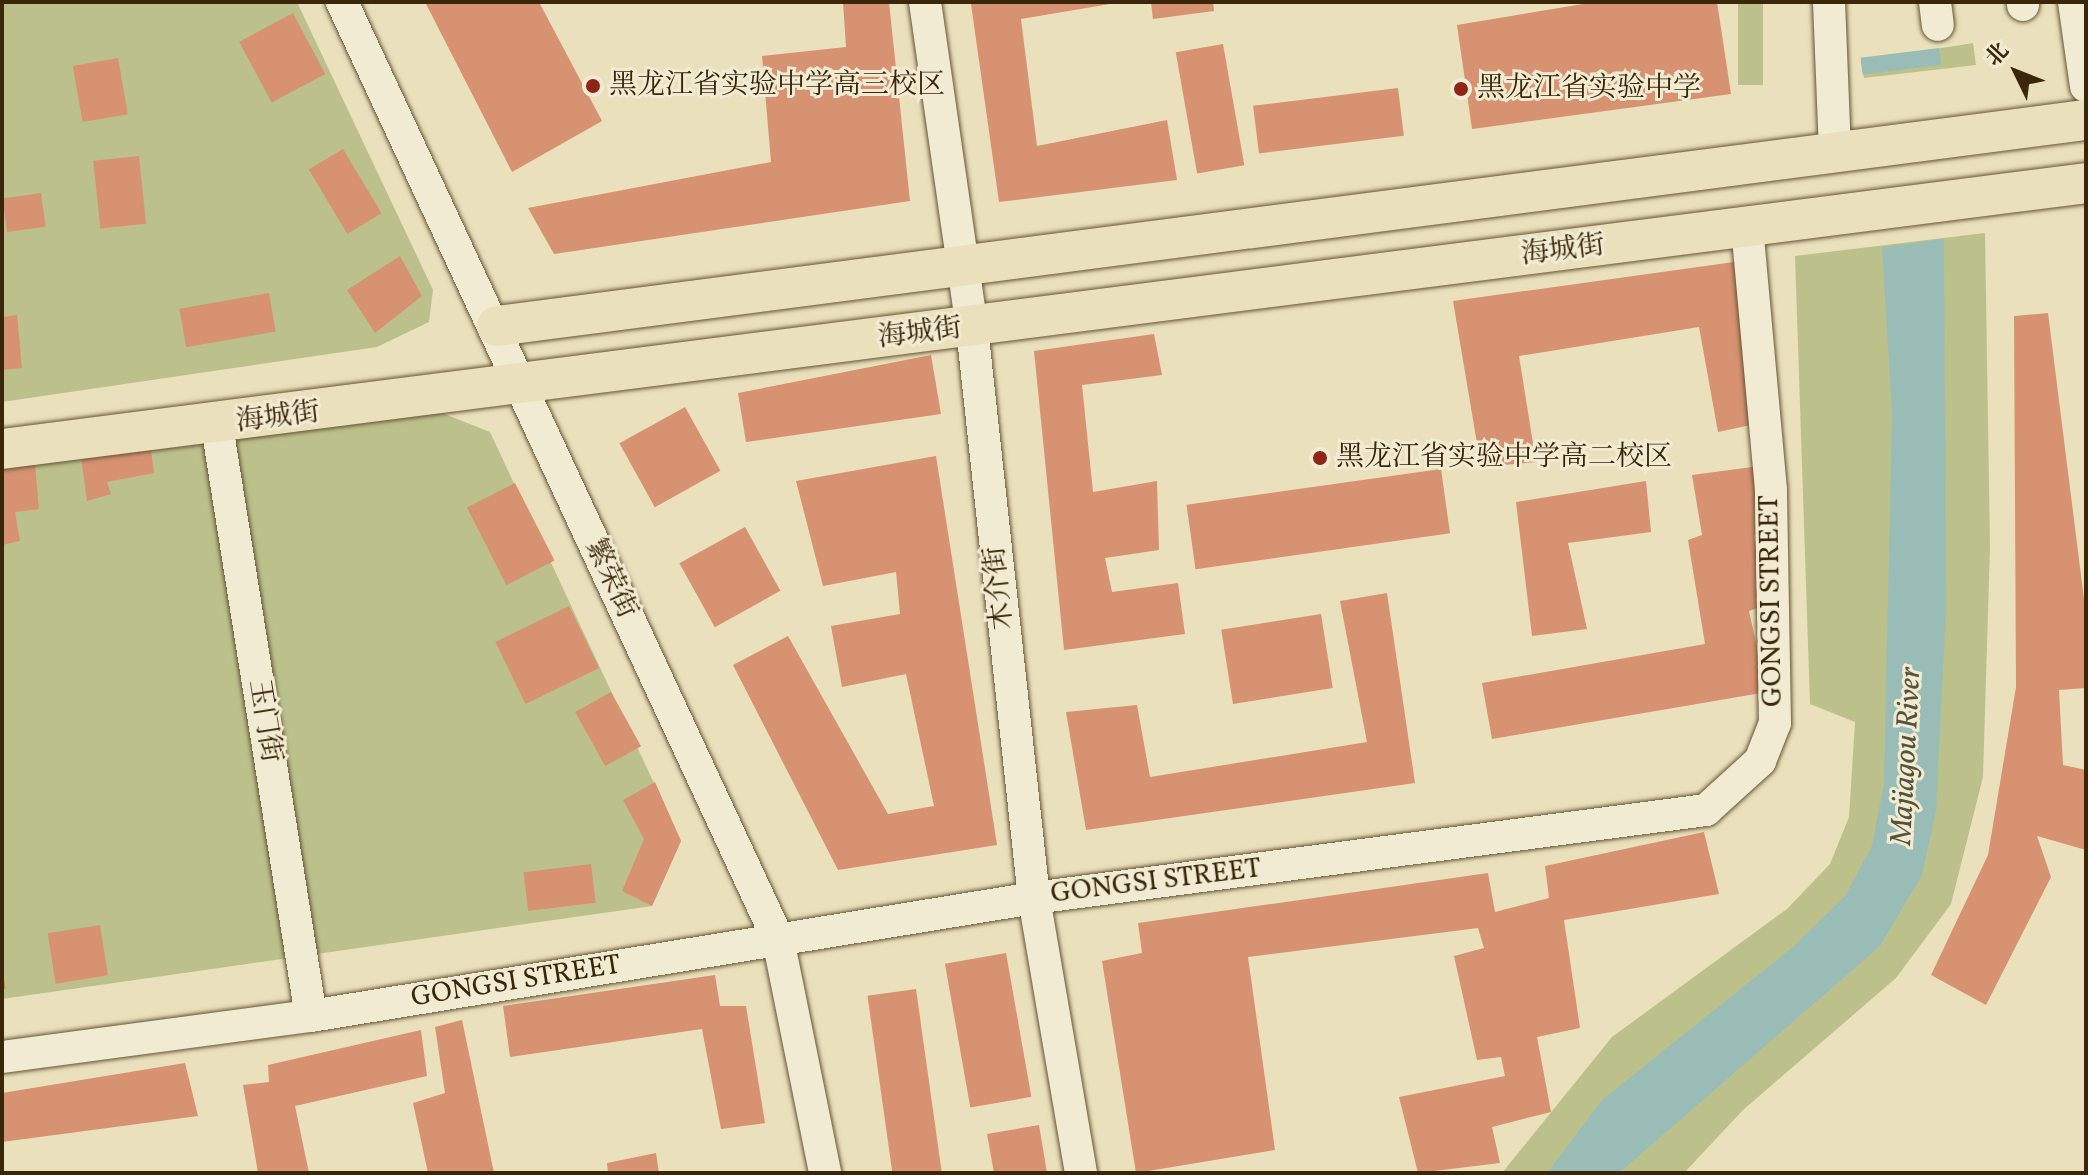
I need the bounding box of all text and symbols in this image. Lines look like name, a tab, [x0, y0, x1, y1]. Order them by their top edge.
north arrow	[1976, 32, 2056, 112]
text: 北	[1979, 37, 2017, 74]
place label: 黑龙江省实验中学高三校区	[609, 69, 945, 103]
place label: 黑龙江省实验中学	[1477, 72, 1701, 106]
marker: 黑龙江省实验中学高三校区	[584, 77, 602, 95]
marker: 黑龙江省实验中学	[1452, 80, 1470, 98]
street label: 海城街	[1519, 229, 1607, 273]
street label: 海城街	[876, 312, 964, 356]
street label: 海城街	[234, 396, 322, 440]
place label: 黑龙江省实验中学高二校区	[1336, 441, 1672, 475]
marker: 黑龙江省实验中学高二校区	[1311, 449, 1329, 467]
street label: GONGSI STREET	[1753, 495, 1791, 707]
street label: 繁荣街	[577, 534, 643, 624]
street label: 木介街	[979, 544, 1021, 632]
water label: Majiagou River	[1884, 666, 1930, 846]
street label: 玉门街	[241, 677, 287, 765]
street label: GONGSI STREET	[1049, 852, 1263, 912]
street label: GONGSI STREET	[409, 949, 623, 1015]

